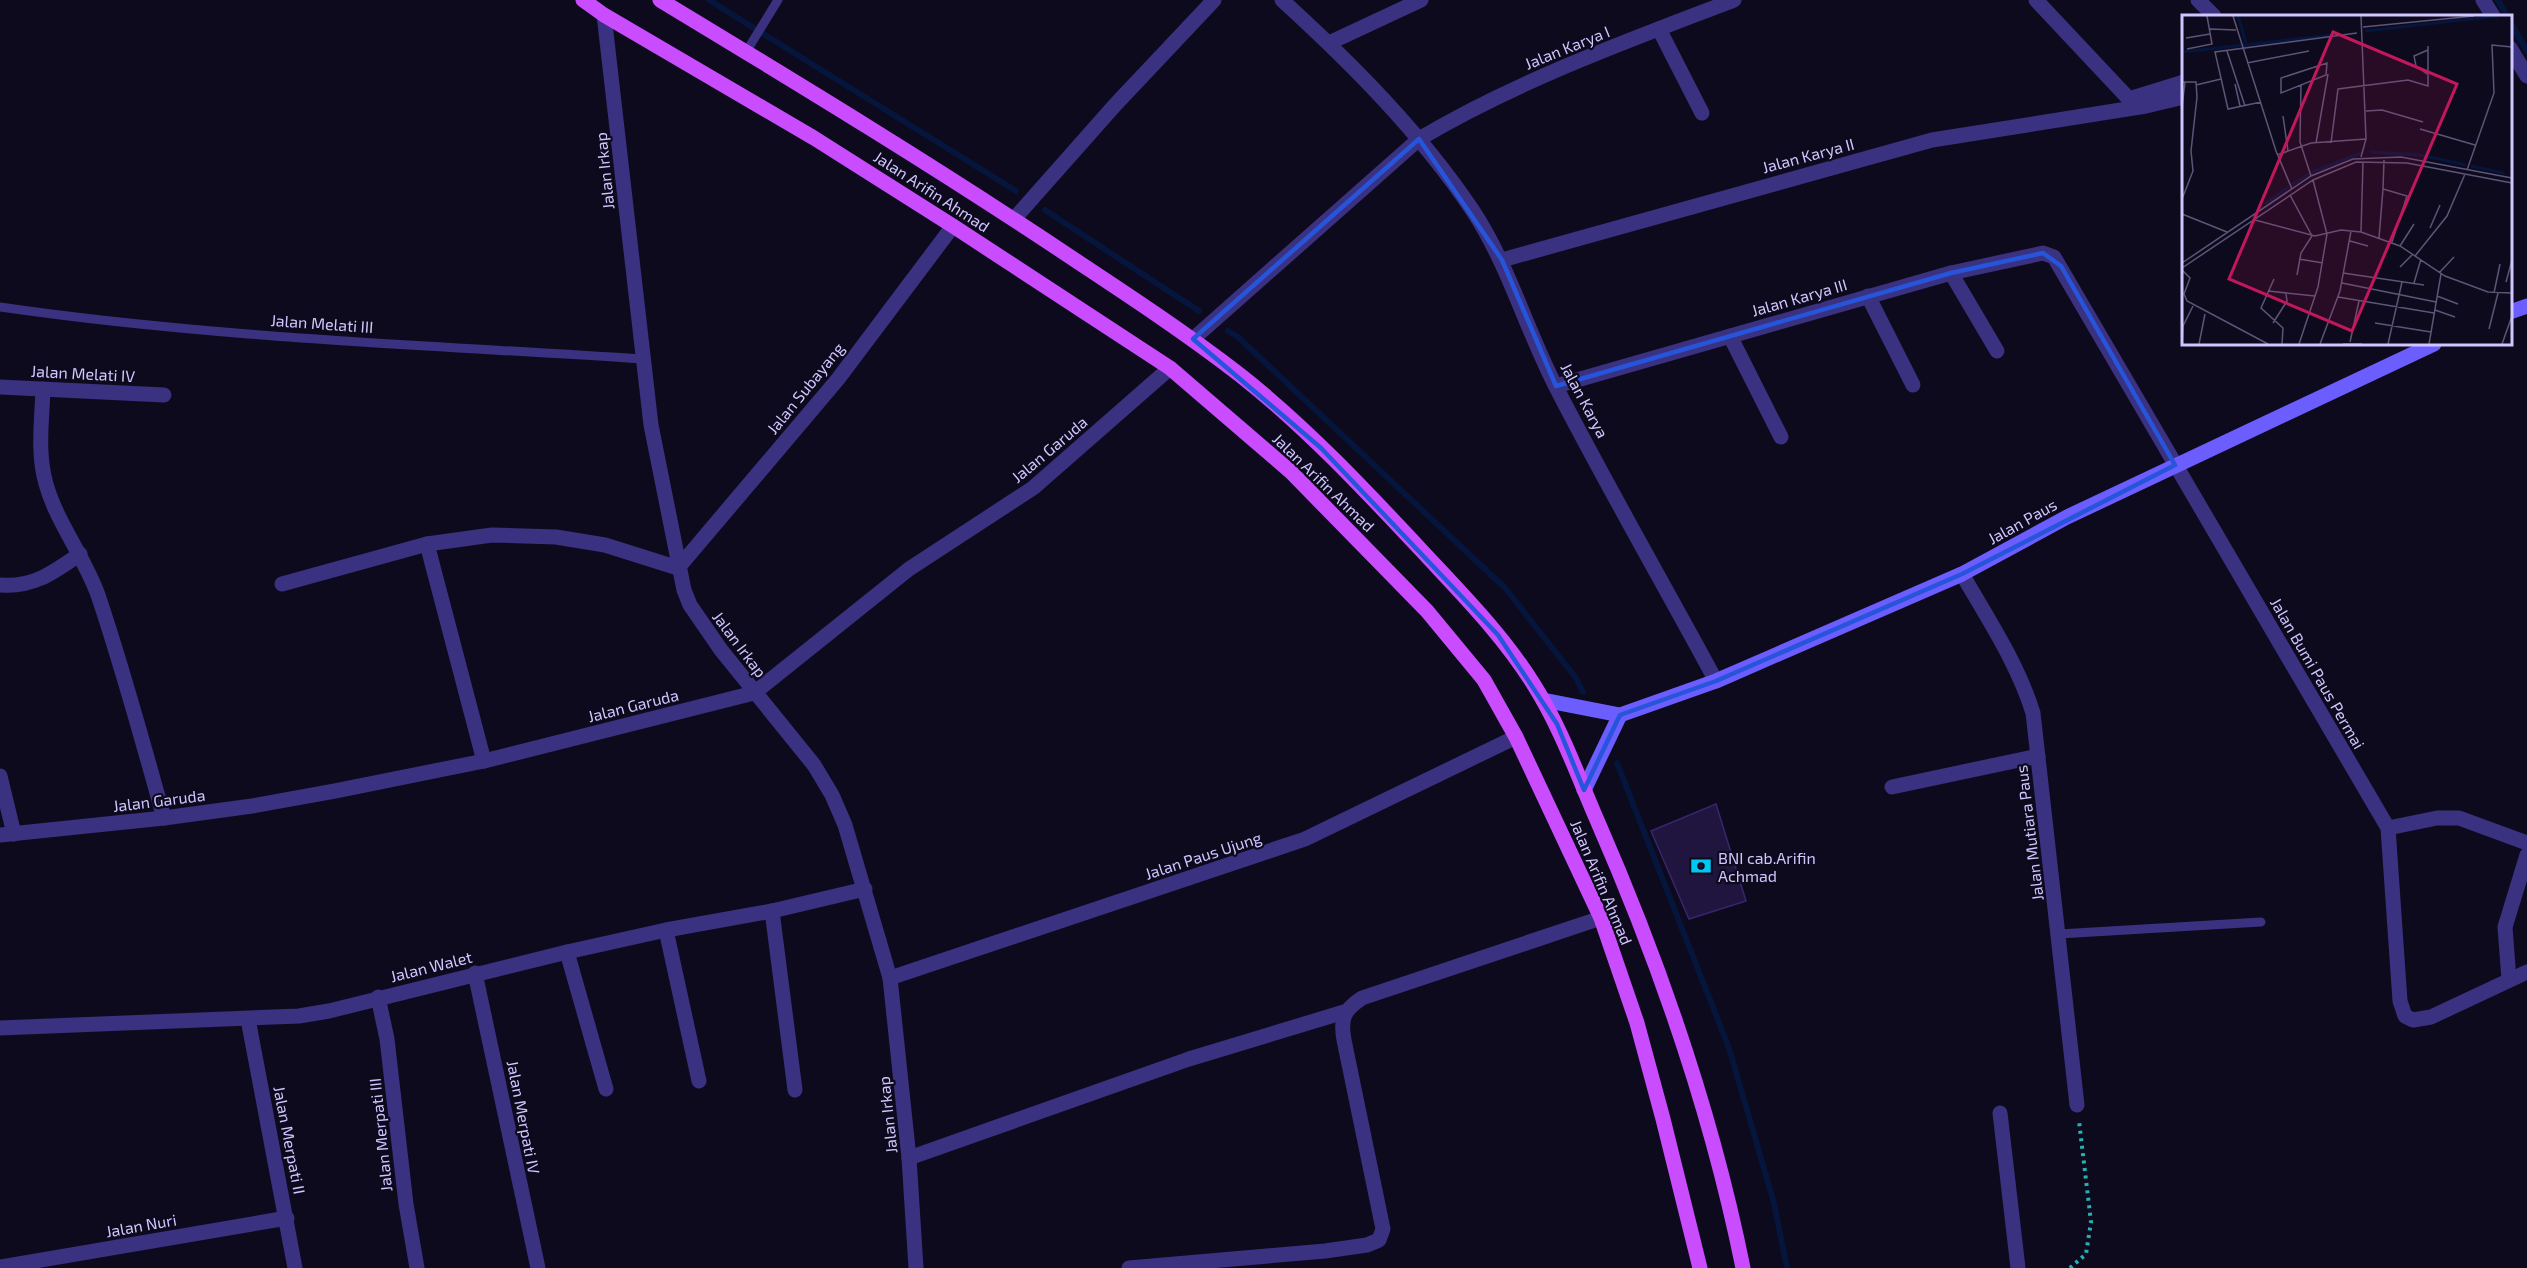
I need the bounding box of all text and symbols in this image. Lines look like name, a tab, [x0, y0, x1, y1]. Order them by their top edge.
inset map	[2182, 15, 2512, 345]
street label: Jalan Karya I	[1522, 21, 1612, 73]
street label: Jalan Irkap	[591, 131, 617, 211]
street label: Jalan Karya II	[1760, 134, 1856, 176]
street label: Jalan Arifin Ahmad	[871, 147, 993, 235]
street label: Jalan Karya III	[1749, 274, 1849, 320]
street label: Jalan Melati III	[270, 310, 374, 336]
street label: Jalan Subayang	[762, 338, 848, 438]
street label: Jalan Karya	[1557, 359, 1613, 441]
street label: Jalan Melati IV	[30, 361, 136, 385]
street label: Jalan Garuda	[1007, 412, 1091, 486]
street label: Jalan Arifin Ahmad	[1269, 429, 1379, 535]
street label: Jalan Paus	[1984, 494, 2060, 548]
street label: Jalan Bumi Paus Permai	[2267, 594, 2369, 752]
street label: Jalan Irkap	[709, 607, 771, 681]
street label: Jalan Garuda	[586, 685, 680, 725]
street label: Jalan Mutiara Paus	[2011, 764, 2047, 902]
street label: Jalan Garuda	[112, 785, 206, 815]
street label: Jalan Arifin Ahmad	[1567, 817, 1637, 947]
street label: Jalan Paus Ujung	[1142, 827, 1264, 884]
place label: BNI cab.Arifin Achmad	[1718, 848, 1816, 885]
bank icon: BNI cab.Arifin Achmad	[1689, 854, 1713, 878]
street label: Jalan Walet	[388, 947, 474, 985]
street label: Jalan Merpati IV	[504, 1059, 544, 1176]
street label: Jalan Irkap	[874, 1075, 900, 1155]
street label: Jalan Merpati III	[365, 1077, 395, 1193]
street label: Jalan Merpati II	[270, 1084, 310, 1196]
street label: Jalan Nuri	[104, 1209, 178, 1241]

